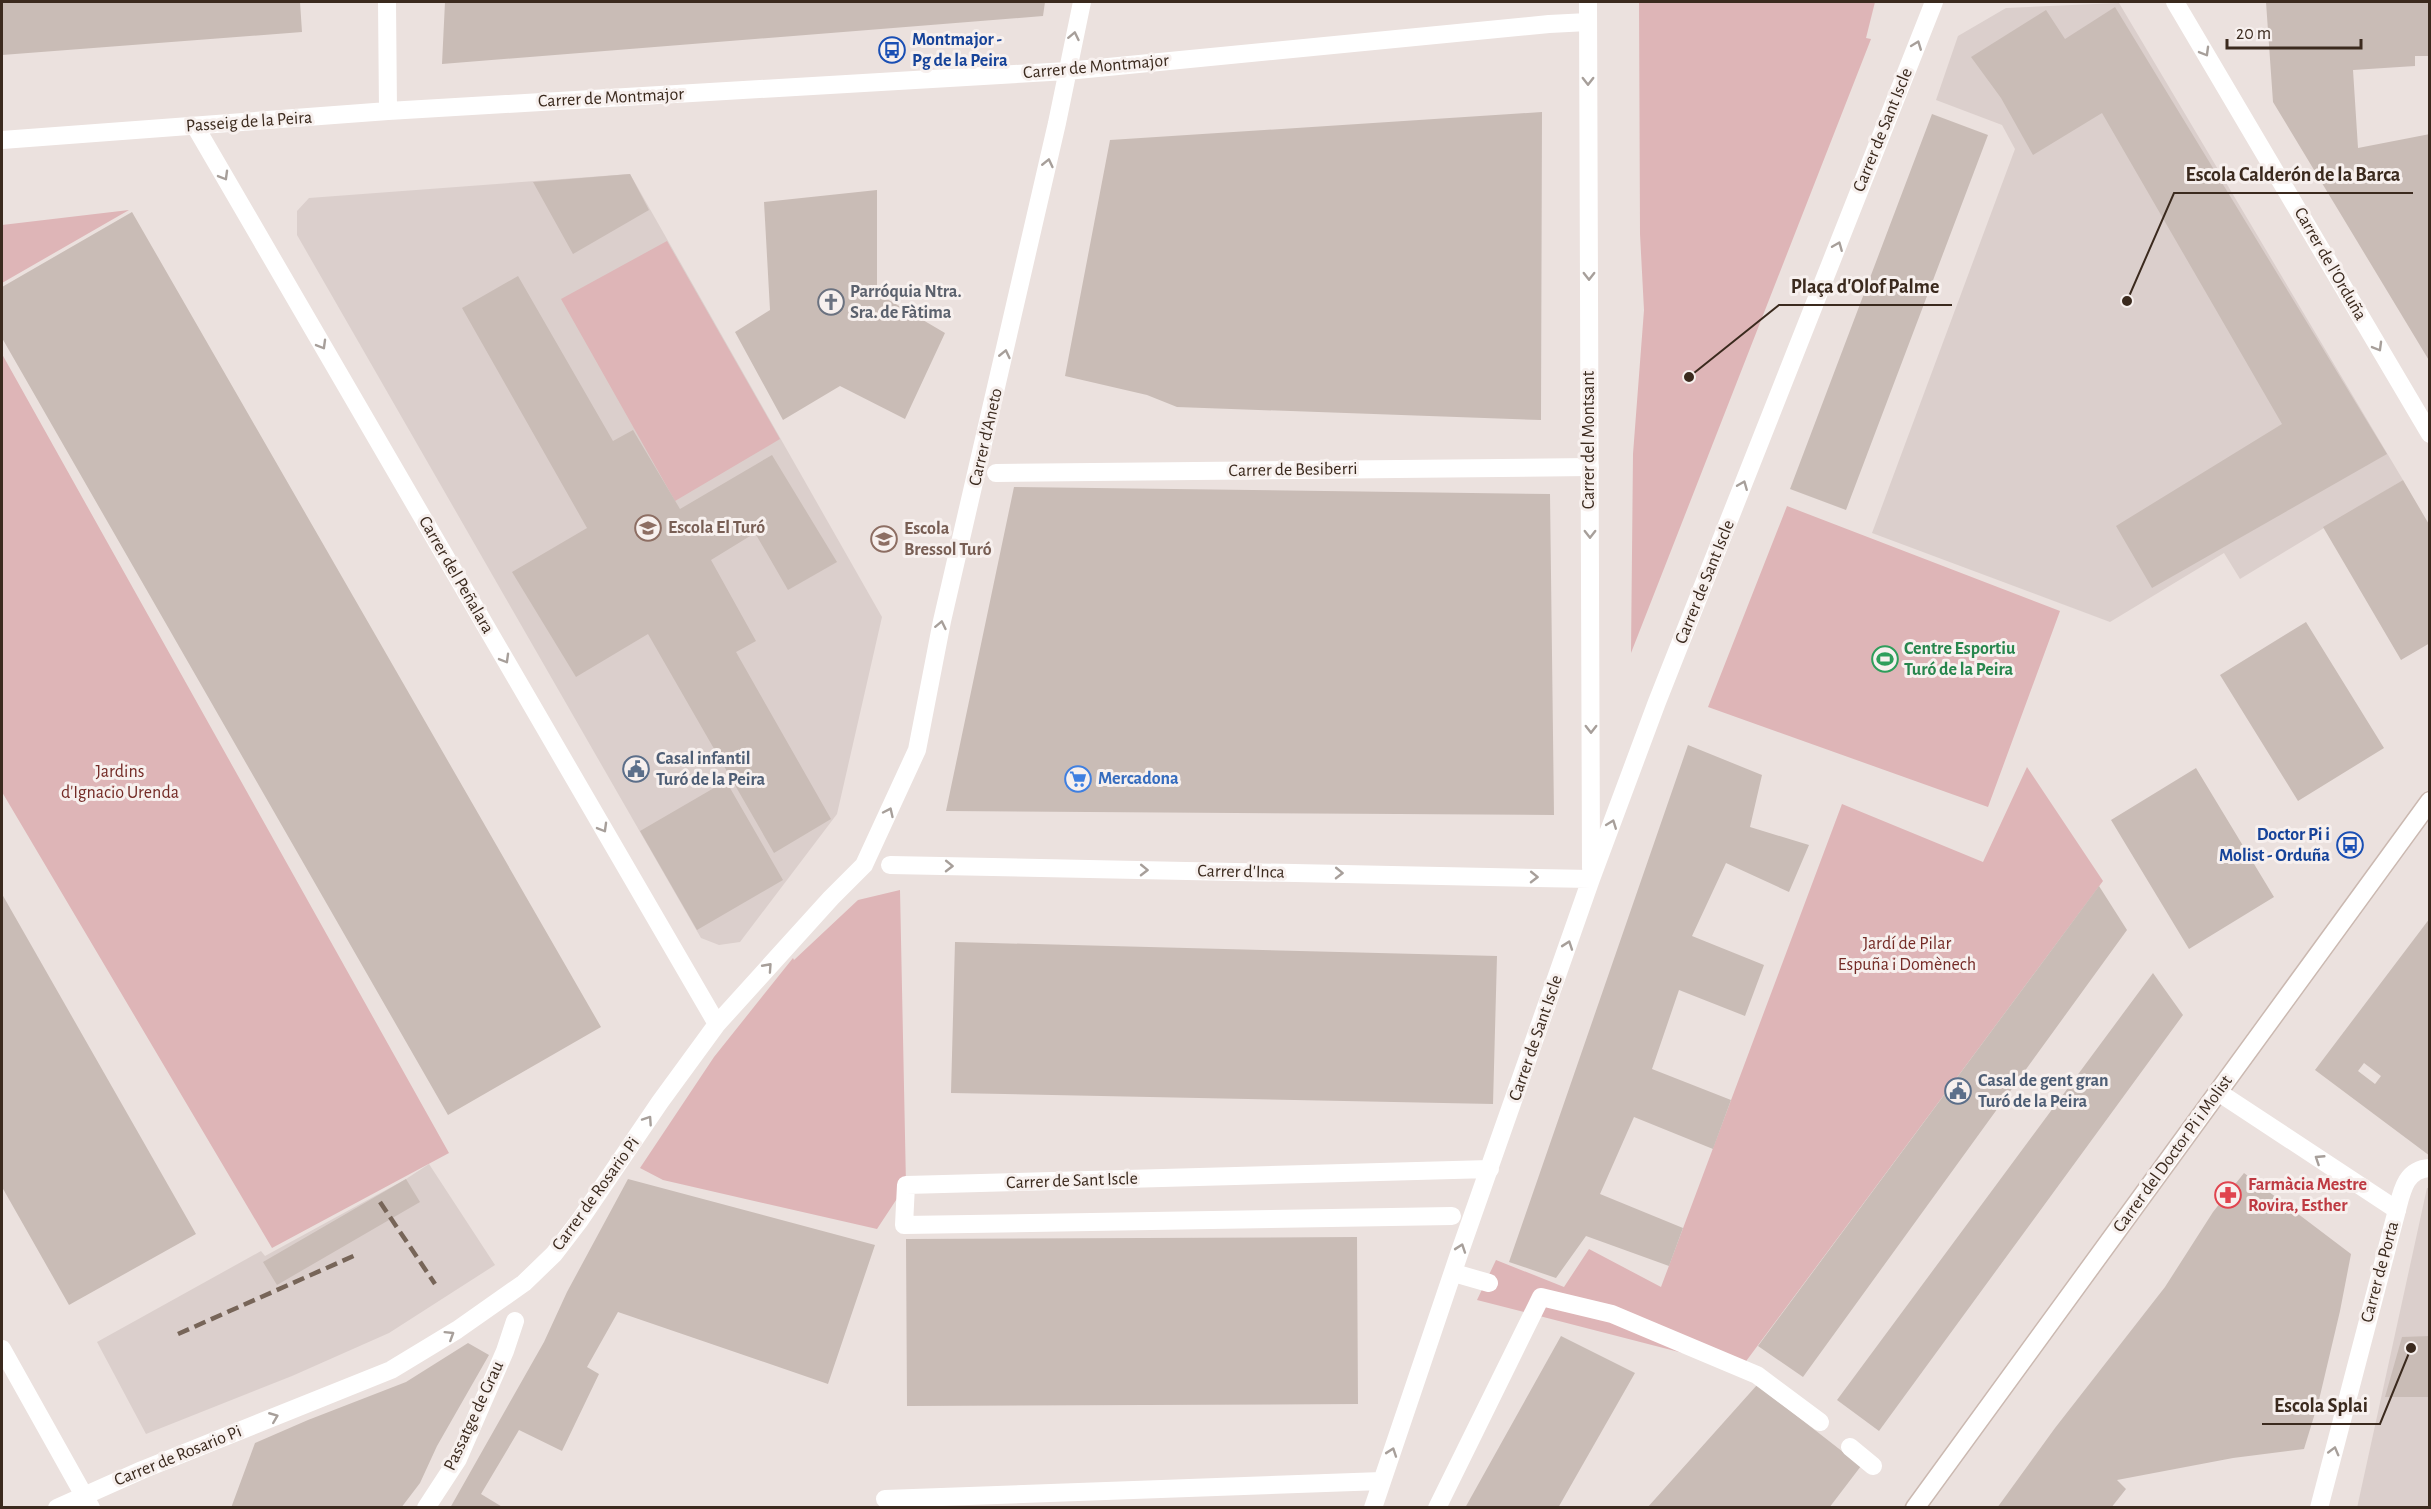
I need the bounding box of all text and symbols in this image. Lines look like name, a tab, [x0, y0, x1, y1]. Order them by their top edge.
scale bar	[2227, 12, 2360, 50]
text: 20 m	[2236, 25, 2271, 43]
place label: Montmajor - Pg de la Peira	[912, 31, 1008, 70]
one-way arrow	[1067, 32, 1080, 42]
bus stop icon: Montmajor - Pg de la Peira	[877, 35, 907, 65]
one-way arrow	[1910, 40, 1922, 51]
one-way arrow	[2197, 46, 2209, 56]
street label: Carrer de Montmajor	[1022, 52, 1170, 82]
street label: Carrer de Sant Iscle	[1850, 65, 1916, 195]
one-way arrow	[1582, 76, 1594, 85]
street label: Carrer de Montmajor	[537, 85, 685, 111]
street label: Passeig de la Peira	[185, 109, 313, 135]
callout: Escola Calderón de la Barca	[2174, 155, 2413, 193]
one-way arrow	[1040, 159, 1053, 169]
text: Escola Calderón de la Barca	[2186, 165, 2401, 185]
one-way arrow	[217, 170, 229, 180]
street label: Carrer de l'Orduña	[2290, 204, 2370, 324]
one-way arrow	[1831, 241, 1843, 252]
callout: Plaça d'Olof Palme	[1779, 267, 1952, 305]
one-way arrow	[1583, 271, 1595, 280]
text: Plaça d'Olof Palme	[1791, 277, 1939, 297]
place label: Parróquia Ntra. Sra. de Fàtima	[850, 283, 962, 322]
church icon: Parróquia Ntra. Sra. de Fàtima	[816, 287, 846, 317]
one-way arrow	[315, 339, 327, 349]
one-way arrow	[2371, 341, 2382, 351]
one-way arrow	[997, 349, 1010, 359]
street label: Carrer del Montsant	[1580, 370, 1598, 509]
street label: Carrer d'Aneto	[966, 386, 1006, 488]
street label: Carrer de Besiberri	[1228, 460, 1358, 480]
one-way arrow	[1736, 481, 1748, 492]
street label: Carrer del Peñalara	[415, 513, 497, 637]
school or university icon: Escola El Turó	[633, 513, 663, 543]
street label: Carrer de Sant Iscle	[1672, 517, 1738, 647]
place label: Escola El Turó	[668, 519, 765, 537]
place label: Escola Bressol Turó	[904, 520, 992, 559]
school or university icon: Escola Bressol Turó	[869, 524, 899, 554]
one-way arrow	[1584, 529, 1596, 538]
one-way arrow	[934, 621, 947, 631]
place label: Centre Esportiu Turó de la Peira	[1904, 640, 2016, 679]
sports icon: Centre Esportiu Turó de la Peira	[1870, 644, 1900, 674]
one-way arrow	[497, 653, 509, 663]
one-way arrow	[1584, 724, 1597, 733]
place label: Casal infantil Turó de la Peira	[656, 750, 765, 789]
public building icon: Casal infantil Turó de la Peira	[621, 754, 651, 784]
park label: Jardins d'Ignacio Urenda	[61, 763, 179, 802]
supermarket icon: Mercadona	[1063, 764, 1093, 794]
place label: Mercadona	[1098, 770, 1179, 788]
one-way arrow	[881, 807, 893, 818]
one-way arrow	[1604, 819, 1617, 830]
one-way arrow	[595, 821, 607, 832]
place label: Doctor Pi i Molist - Orduña	[2219, 826, 2330, 865]
bus stop icon: Doctor Pi i Molist - Orduña	[2335, 830, 2365, 860]
one-way arrow	[944, 860, 953, 872]
street label: Carrer d'Inca	[1197, 862, 1285, 882]
one-way arrow	[1139, 864, 1148, 876]
one-way arrow	[1334, 867, 1343, 880]
one-way arrow	[1529, 871, 1538, 883]
park label: Jardí de Pilar Espuña i Domènech	[1838, 935, 1976, 974]
one-way arrow	[1561, 940, 1574, 951]
one-way arrow	[761, 964, 772, 974]
street label: Carrer de Sant Iscle	[1506, 973, 1566, 1103]
place label: Casal de gent gran Turó de la Peira	[1978, 1072, 2109, 1111]
street label: Carrer del Doctor Pi i Molist	[2110, 1072, 2236, 1236]
public building icon: Casal de gent gran Turó de la Peira	[1943, 1076, 1973, 1106]
one-way arrow	[641, 1116, 652, 1127]
street label: Carrer de Rosario Pi	[549, 1134, 643, 1254]
one-way arrow	[2315, 1154, 2325, 1166]
street label: Carrer de Sant Iscle	[1006, 1170, 1138, 1192]
place label: Farmàcia Mestre Rovira, Esther	[2248, 1176, 2367, 1215]
pharmacy icon: Farmàcia Mestre Rovira, Esther	[2213, 1180, 2243, 1210]
street label: Carrer de Porta	[2358, 1219, 2402, 1325]
one-way arrow	[1454, 1243, 1467, 1254]
one-way arrow	[444, 1330, 454, 1342]
street label: Passatge de Grau	[441, 1359, 507, 1473]
callout: Escola Splai	[2262, 1386, 2380, 1424]
text: Escola Splai	[2274, 1396, 2368, 1416]
one-way arrow	[267, 1412, 278, 1424]
street label: Carrer de Rosario Pi	[112, 1422, 244, 1490]
one-way arrow	[2326, 1446, 2339, 1456]
one-way arrow	[1384, 1447, 1397, 1458]

